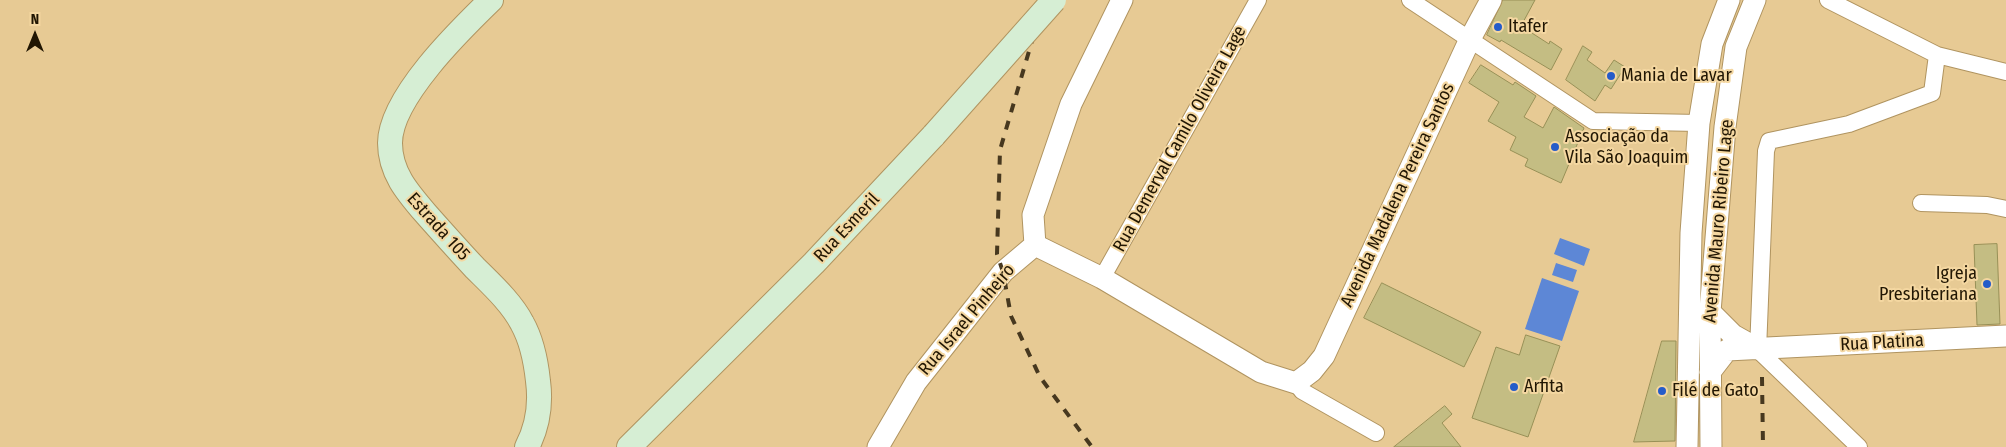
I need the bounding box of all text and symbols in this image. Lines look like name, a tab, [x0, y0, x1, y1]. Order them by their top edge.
north arrow	[10, 10, 60, 60]
text: N	[31, 11, 39, 28]
place label: Itafer	[1508, 16, 1548, 38]
marker: Itafer	[1492, 21, 1504, 33]
street label: Rua Demerval Camilo Oliveira Lage	[1109, 22, 1251, 256]
place label: Mania de Lavar	[1621, 65, 1732, 87]
marker: Mania de Lavar	[1605, 70, 1617, 82]
street label: Avenida Madalena Pereira Santos	[1336, 80, 1460, 310]
street label: Avenida Mauro Ribeiro Lage	[1699, 118, 1739, 324]
place label: Associação da Vila São Joaquim	[1565, 126, 1688, 168]
marker: Associação da Vila São Joaquim	[1549, 141, 1561, 153]
street label: Estrada 105	[402, 189, 474, 265]
street label: Rua Esmeril	[810, 189, 884, 267]
street label: Rua Israel Pinheiro	[914, 260, 1020, 380]
place label: Igreja Presbiteriana	[1879, 263, 1977, 306]
marker: Igreja Presbiteriana	[1981, 278, 1993, 290]
street label: Rua Platina	[1840, 330, 1924, 356]
place label: Arfita	[1524, 376, 1564, 398]
place label: Filé de Gato	[1672, 380, 1759, 402]
marker: Arfita	[1508, 381, 1520, 393]
marker: Filé de Gato	[1656, 385, 1668, 397]

